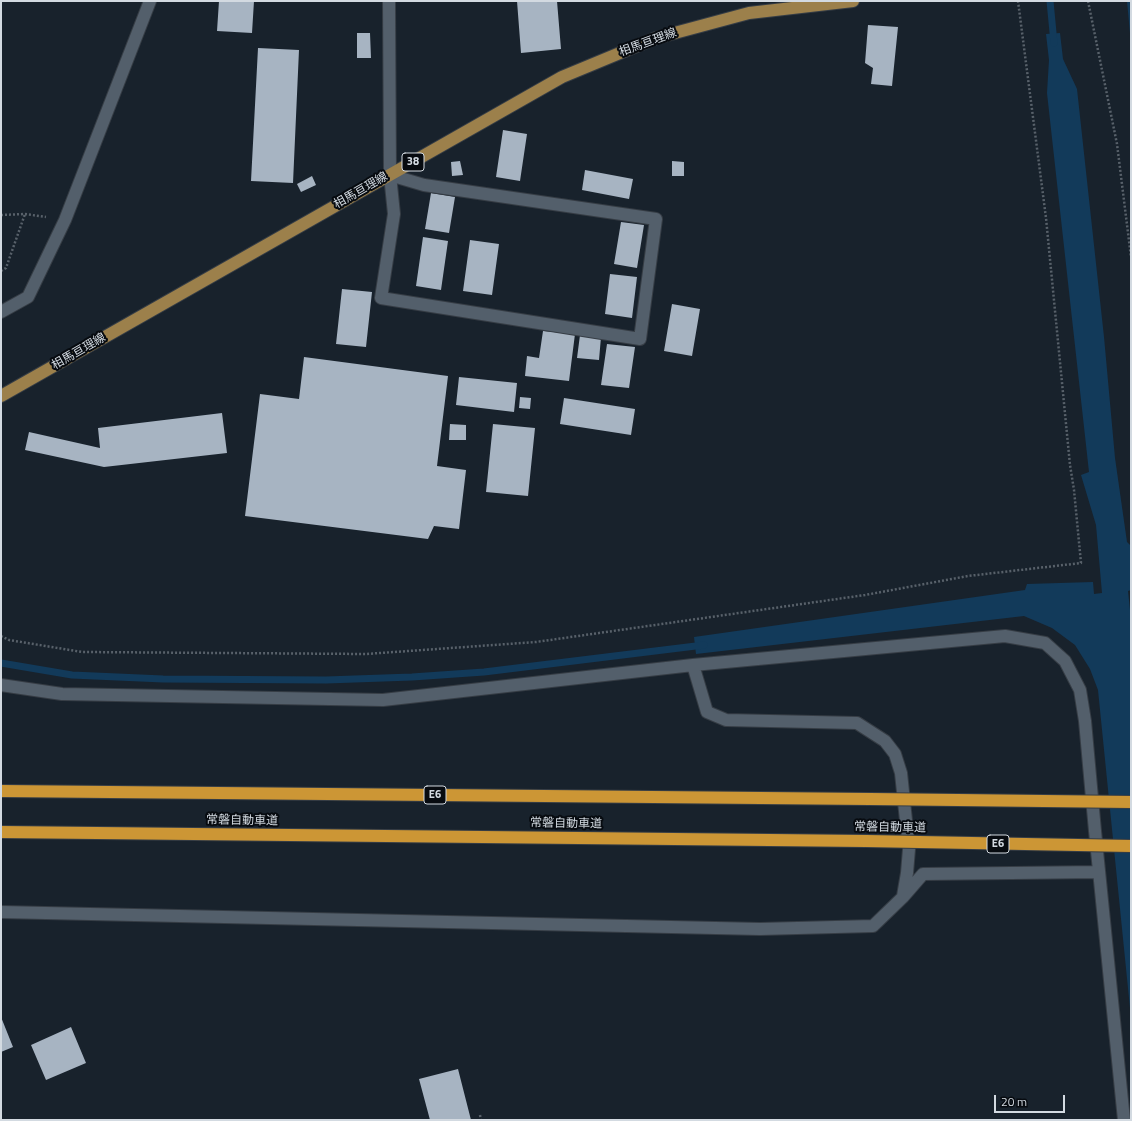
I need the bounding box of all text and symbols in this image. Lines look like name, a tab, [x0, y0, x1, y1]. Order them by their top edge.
street label: 相馬亘理線	[617, 26, 679, 60]
road number: 38	[402, 153, 424, 171]
street label: 相馬亘理線	[331, 170, 391, 212]
street label: 相馬亘理線	[49, 331, 109, 373]
road number: E6	[424, 786, 446, 804]
street label: 常磐自動車道	[206, 813, 278, 829]
street label: 常磐自動車道	[530, 816, 602, 832]
street label: 常磐自動車道	[854, 820, 926, 836]
road number: E6	[987, 835, 1009, 853]
scale bar	[996, 1087, 1067, 1113]
text: 20 m	[1001, 1092, 1027, 1111]

